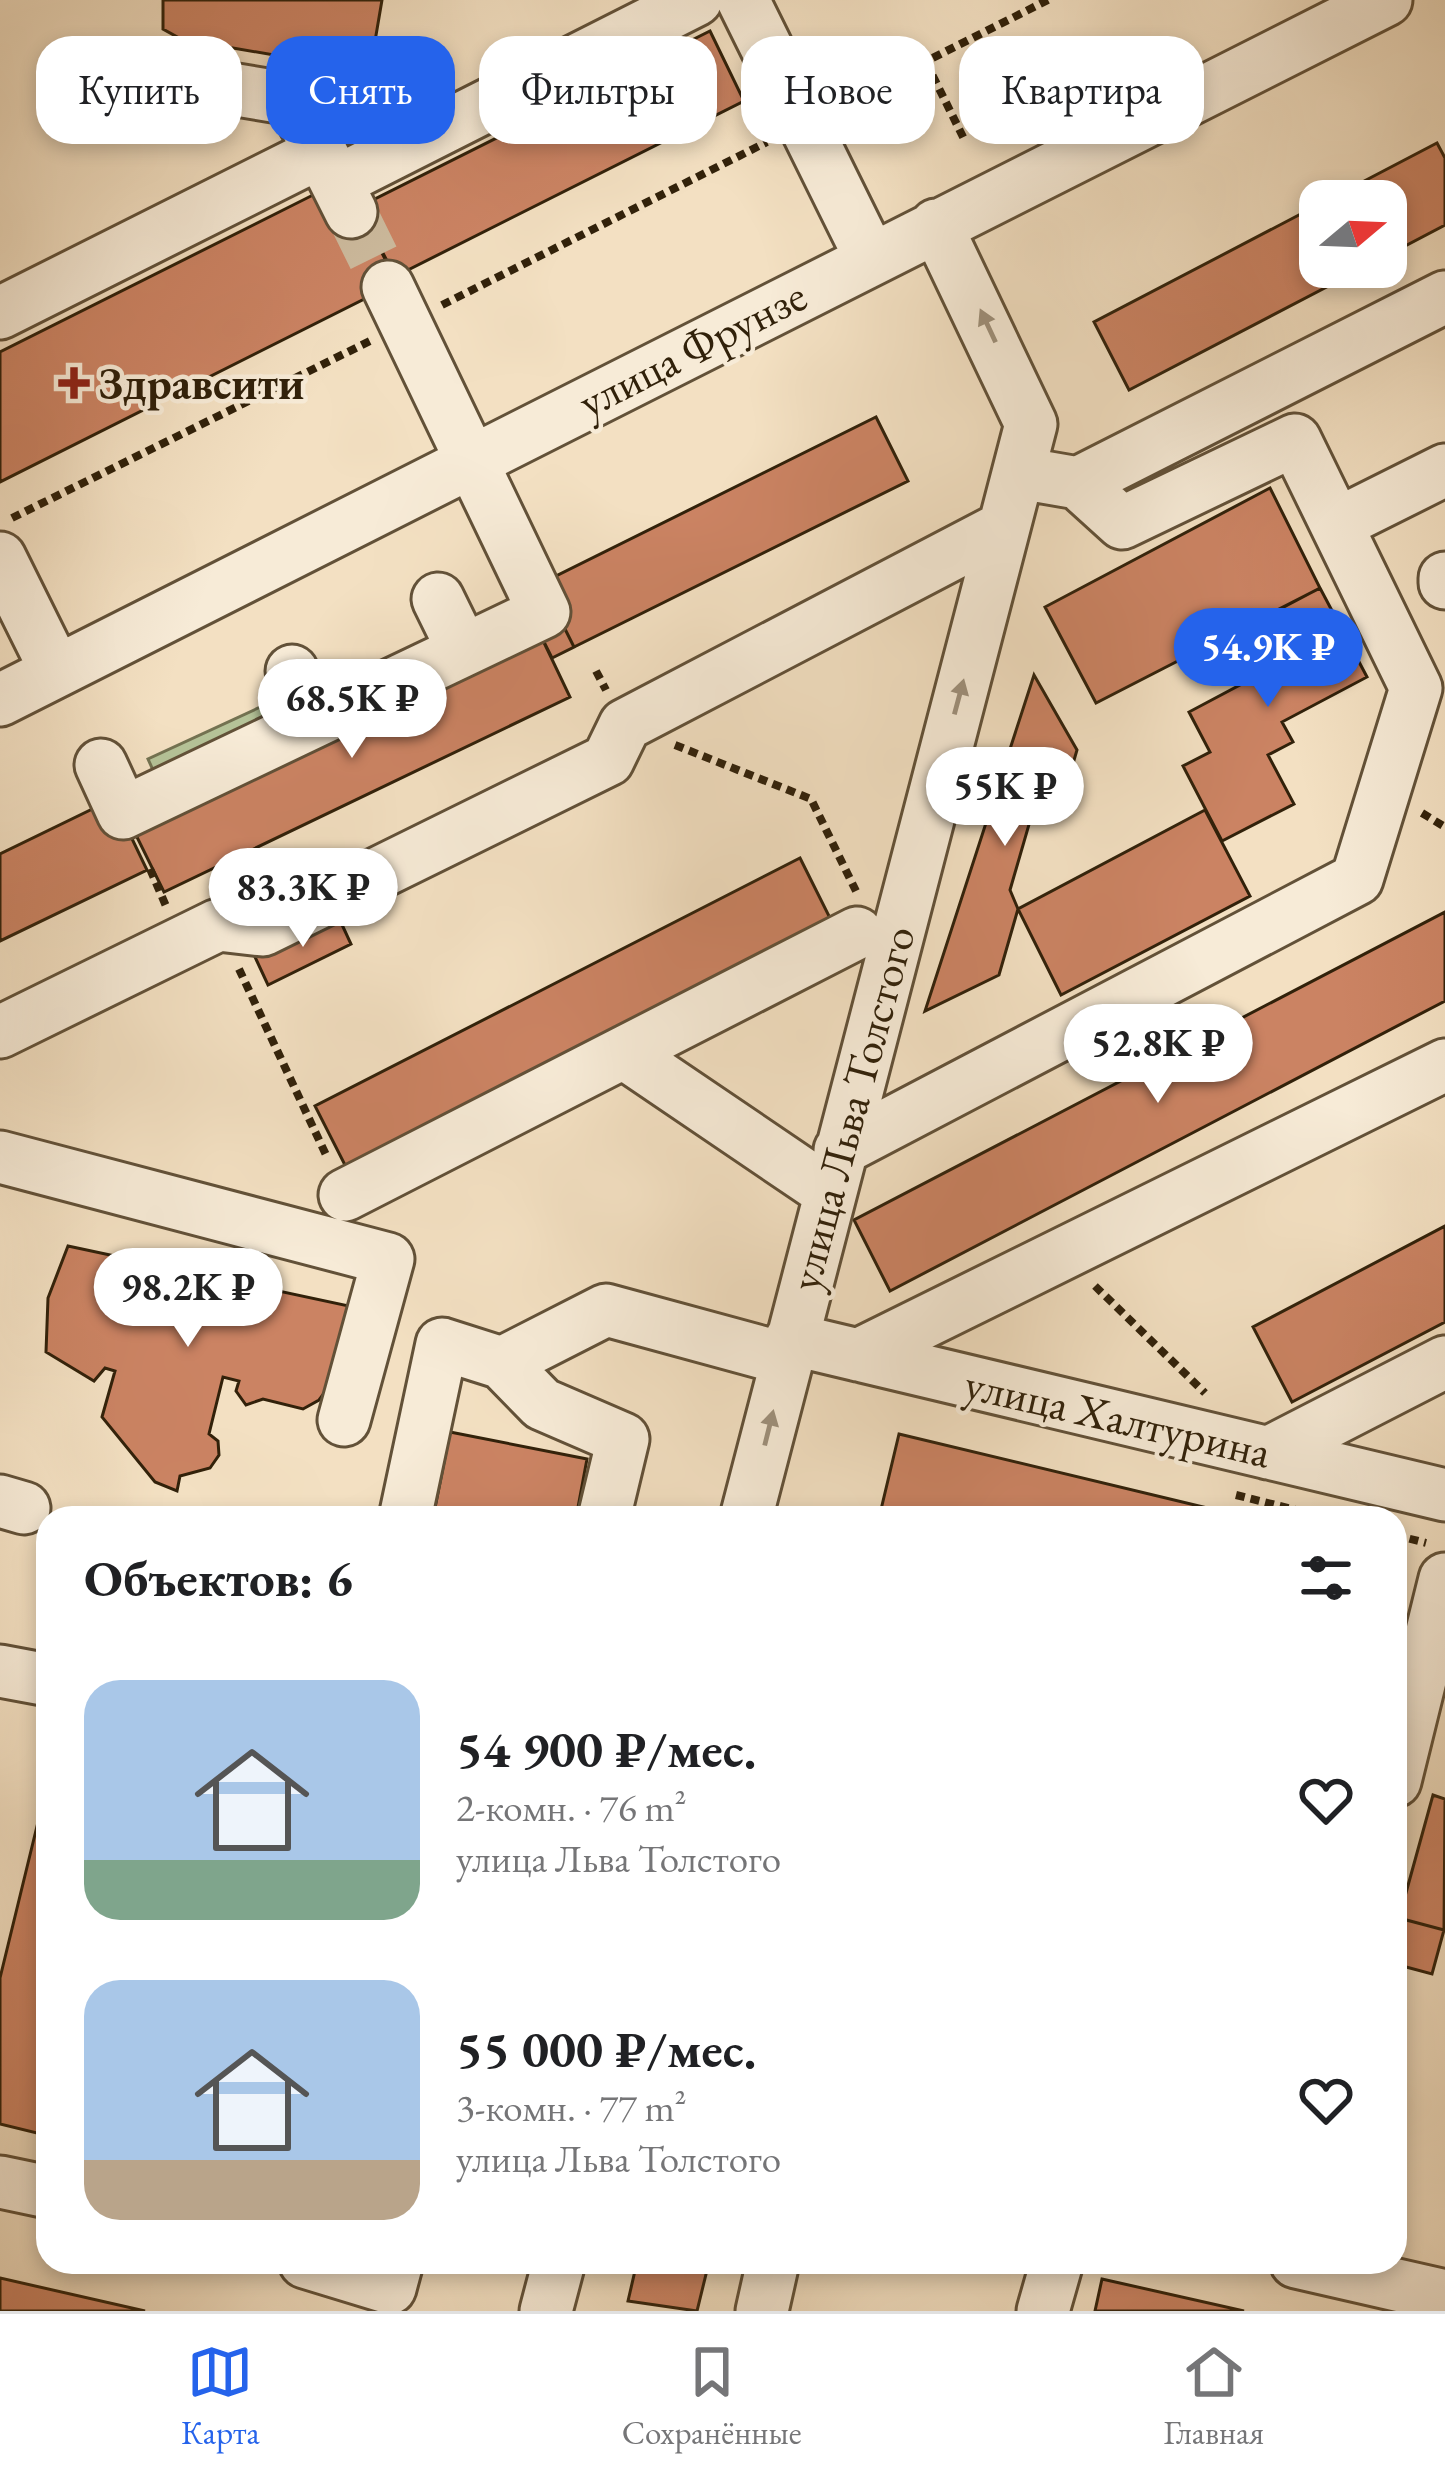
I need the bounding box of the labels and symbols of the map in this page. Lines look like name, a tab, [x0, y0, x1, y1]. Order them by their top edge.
north arrow	[1299, 180, 1407, 288]
street label: улица Фрунзе	[568, 266, 816, 430]
one-way arrow	[978, 308, 998, 343]
place label: Здравсити	[98, 354, 304, 412]
marker: Здравсити	[61, 370, 87, 396]
pin: 54.9K ₽	[1157, 608, 1379, 710]
pin: 68.5K ₽	[241, 659, 463, 761]
one-way arrow	[950, 679, 969, 716]
pin: 55K ₽	[921, 747, 1089, 849]
pin: 83.3K ₽	[192, 848, 414, 950]
street label: улица Льва Толстого	[774, 919, 928, 1297]
pin: 52.8K ₽	[1047, 1004, 1269, 1106]
pin: 98.2K ₽	[77, 1248, 299, 1350]
street label: улица Халтурина	[959, 1354, 1277, 1480]
one-way arrow	[760, 1410, 779, 1447]

